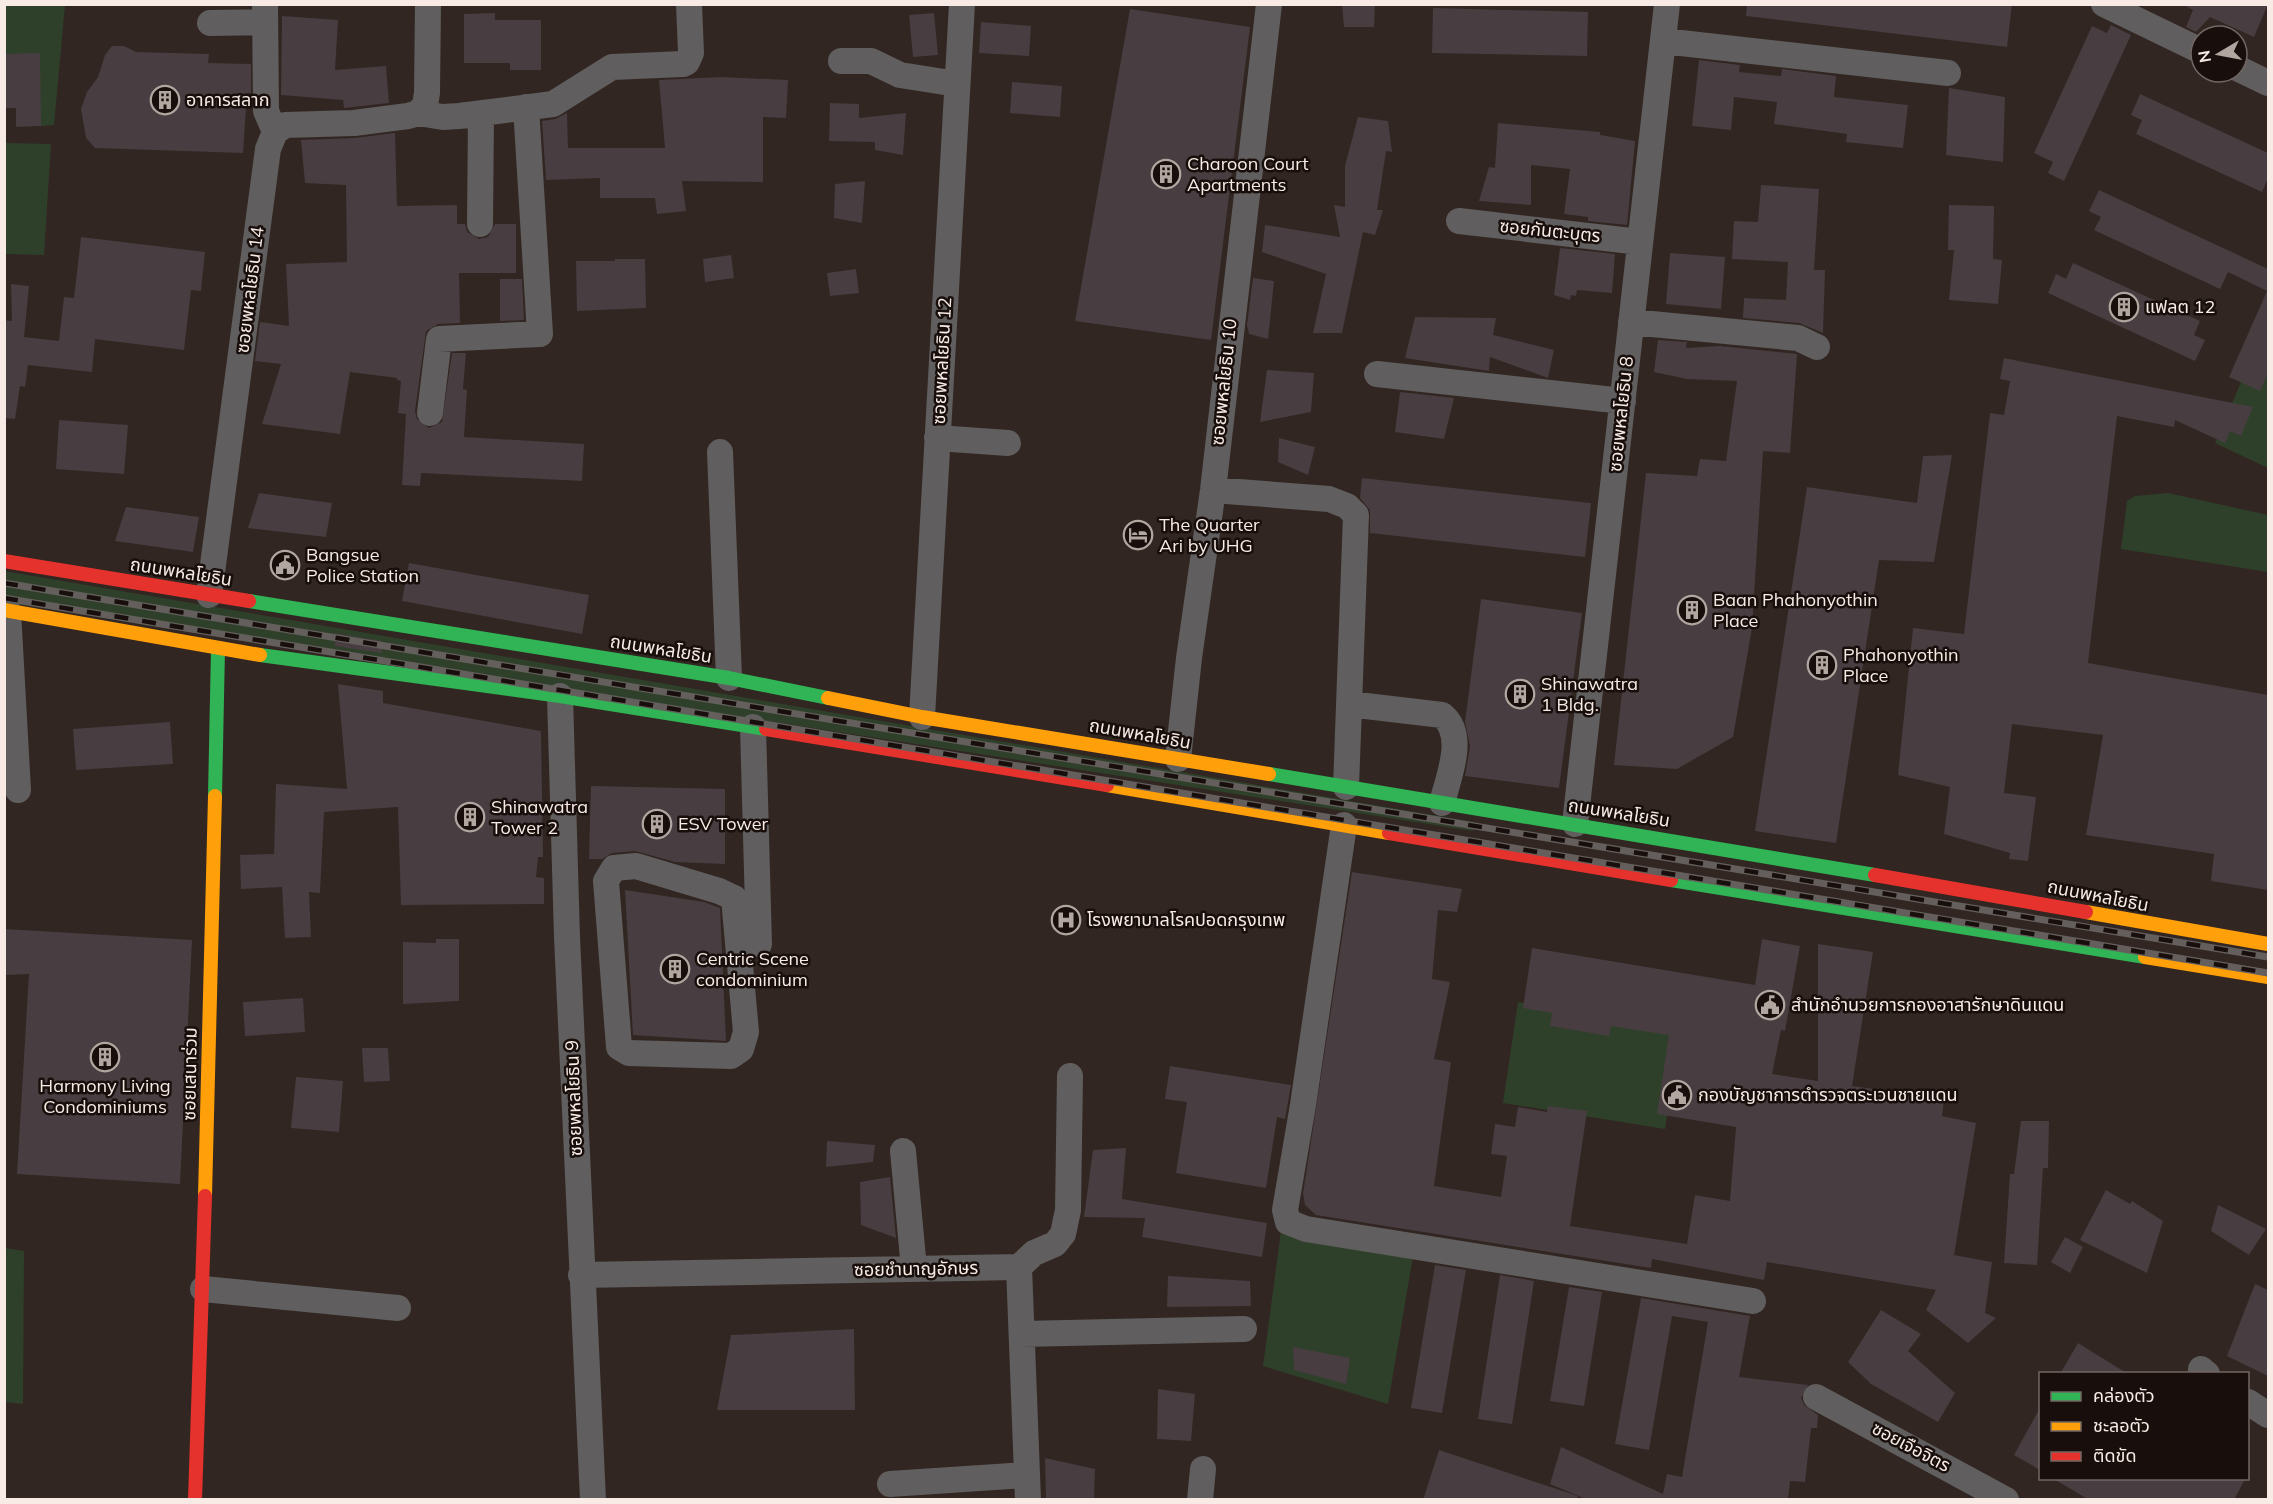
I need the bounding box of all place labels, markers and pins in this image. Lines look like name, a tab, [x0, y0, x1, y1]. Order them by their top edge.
building icon: อาคารสลาก	[149, 84, 181, 116]
place label: อาคารสลาก	[186, 88, 269, 111]
place label: Charoon Court Apartments	[1187, 152, 1309, 196]
building icon: Charoon Court Apartments	[1150, 158, 1182, 190]
building icon: แฟลต 12	[2108, 291, 2140, 323]
place label: แฟลต 12	[2145, 295, 2215, 318]
place label: The Quarter Ari by UHG	[1159, 513, 1260, 557]
hotel icon: The Quarter Ari by UHG	[1122, 519, 1154, 551]
place label: Bangsue Police Station	[306, 543, 419, 587]
public building icon: Bangsue Police Station	[269, 549, 301, 581]
place label: Baan Phahonyothin Place	[1713, 588, 1878, 632]
building icon: Baan Phahonyothin Place	[1676, 594, 1708, 626]
place label: Phahonyothin Place	[1843, 643, 1959, 687]
building icon: Phahonyothin Place	[1806, 649, 1838, 681]
place label: Shinawatra 1 Bldg.	[1541, 672, 1638, 716]
building icon: Shinawatra 1 Bldg.	[1504, 678, 1536, 710]
place label: Shinawatra Tower 2	[491, 795, 588, 839]
building icon: Shinawatra Tower 2	[454, 801, 486, 833]
building icon: ESV Tower	[641, 808, 673, 840]
place label: ESV Tower	[678, 812, 769, 835]
hospital icon: โรงพยาบาลโรคปอดกรุงเทพ	[1050, 904, 1082, 936]
place label: โรงพยาบาลโรคปอดกรุงเทพ	[1087, 908, 1285, 931]
place label: Centric Scene condominium	[696, 947, 809, 991]
building icon: Centric Scene condominium	[659, 953, 691, 985]
public building icon: สำนักอำนวยการกองอาสารักษาดินแดน	[1754, 989, 1786, 1021]
place label: สำนักอำนวยการกองอาสารักษาดินแดน	[1791, 993, 2064, 1016]
building icon: Harmony Living Condominiums	[89, 1041, 121, 1073]
place label: Harmony Living Condominiums	[39, 1074, 171, 1118]
public building icon: กองบัญชาการตำรวจตระเวนชายแดน	[1661, 1079, 1693, 1111]
place label: กองบัญชาการตำรวจตระเวนชายแดน	[1698, 1083, 1958, 1106]

